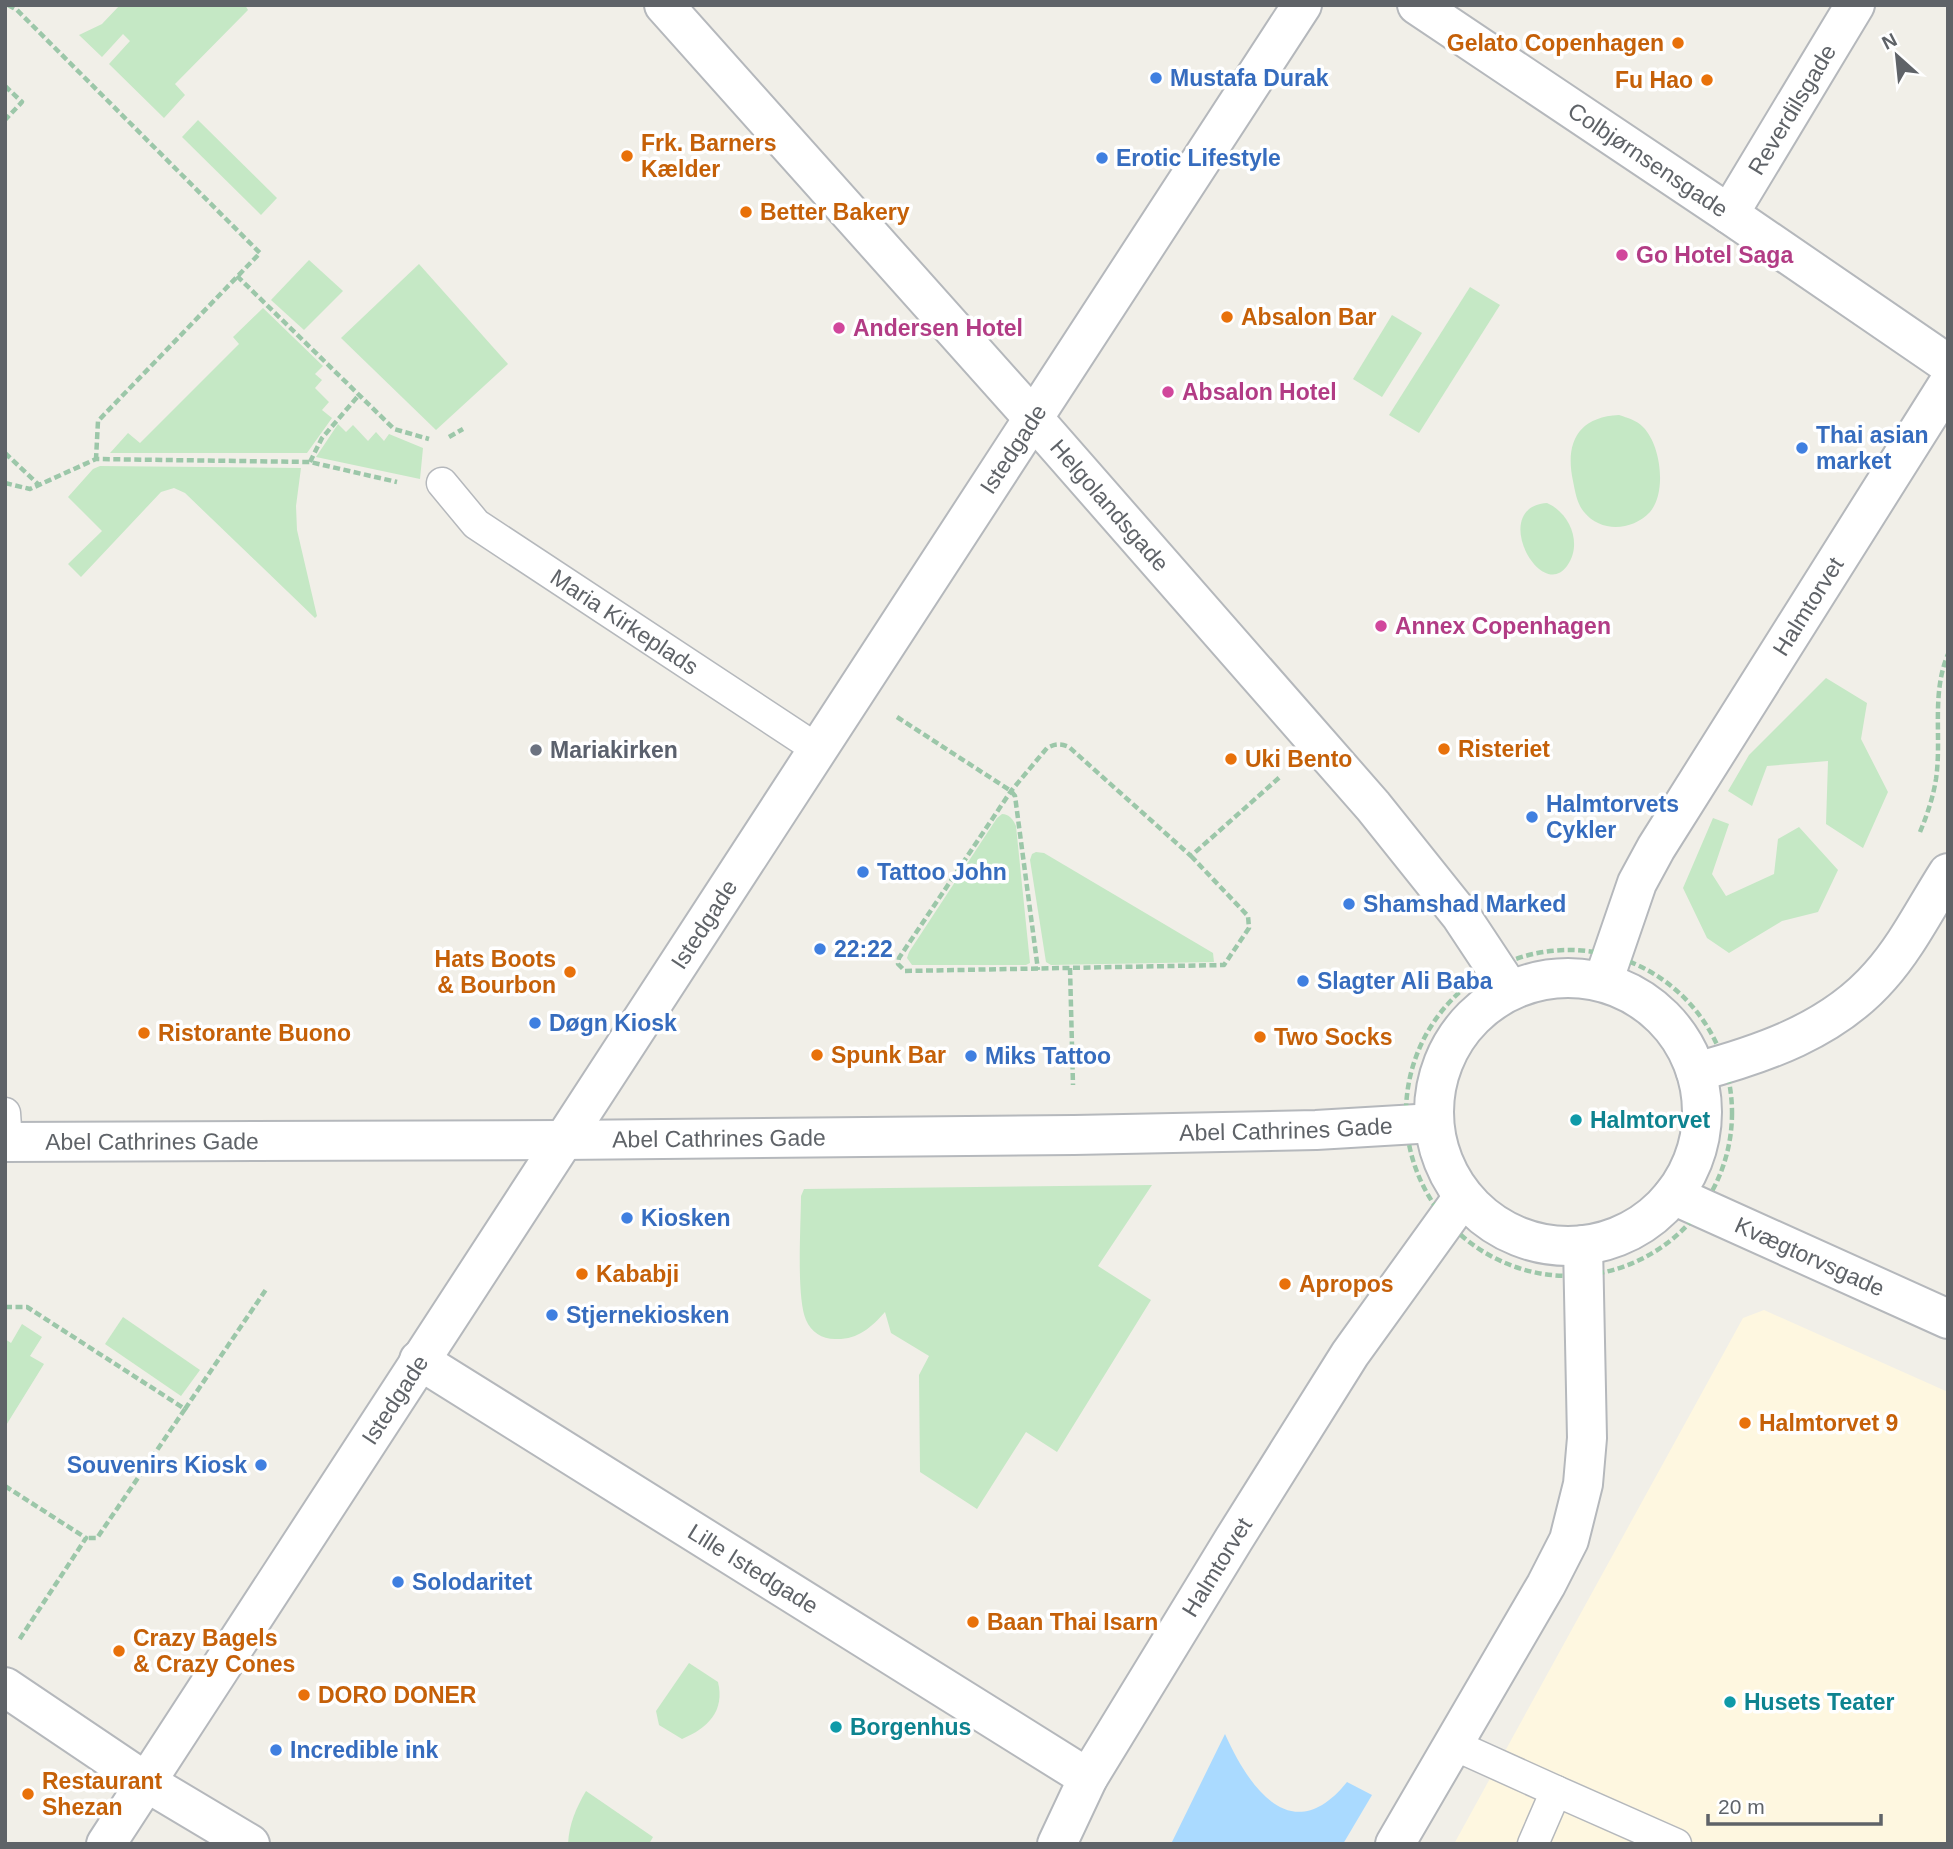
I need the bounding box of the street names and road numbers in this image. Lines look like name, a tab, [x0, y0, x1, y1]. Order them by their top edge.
street label: Reverdilsgade	[1743, 40, 1841, 179]
street label: Colbjørnsensgade	[1563, 97, 1733, 222]
street label: Istedgade	[975, 400, 1052, 499]
street label: Helgolandsgade	[1045, 434, 1174, 576]
street label: Halmtorvet	[1767, 552, 1849, 660]
street label: Maria Kirkeplads	[546, 564, 703, 680]
street label: Istedgade	[666, 875, 743, 974]
street label: Abel Cathrines Gade	[1179, 1112, 1393, 1146]
street label: Abel Cathrines Gade	[612, 1124, 826, 1153]
street label: Abel Cathrines Gade	[45, 1128, 259, 1155]
street label: Kvægtorvsgade	[1731, 1212, 1889, 1302]
street label: Istedgade	[357, 1350, 433, 1449]
street label: Halmtorvet	[1177, 1512, 1257, 1621]
street label: Lille Istedgade	[683, 1518, 823, 1619]

